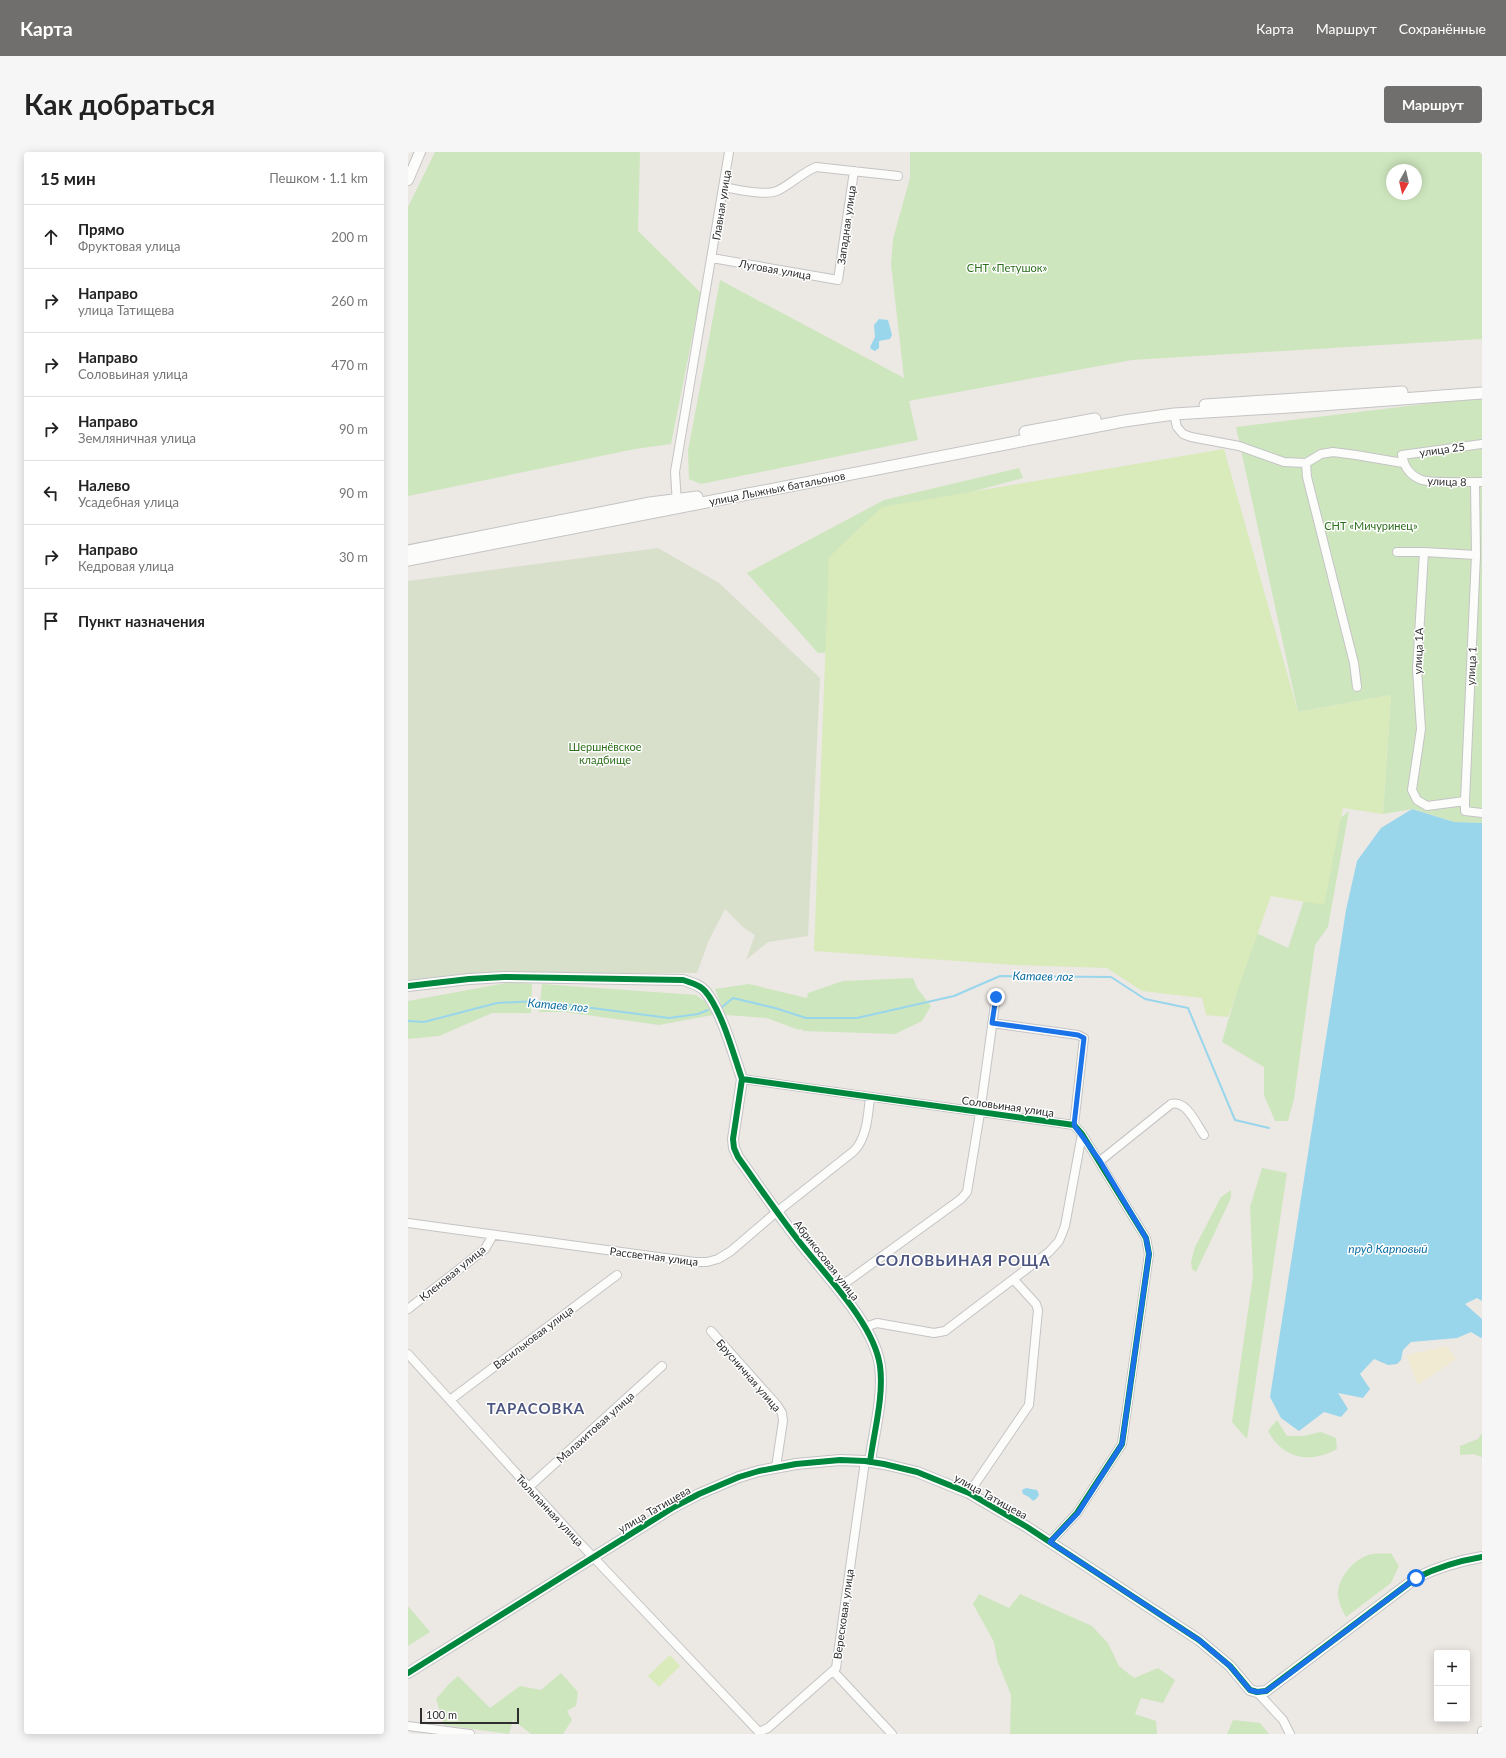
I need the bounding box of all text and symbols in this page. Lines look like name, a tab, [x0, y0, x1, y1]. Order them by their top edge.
text: Карта	[20, 17, 73, 40]
text: Карта	[1256, 20, 1294, 37]
text: Маршрут	[1316, 20, 1377, 37]
text: Сохранённые	[1399, 20, 1486, 37]
button: Маршрут	[1384, 86, 1482, 123]
text: Как добраться	[24, 87, 215, 121]
north arrow	[1386, 164, 1422, 200]
text: 15 мин	[40, 168, 96, 189]
street label: Главная улица	[709, 169, 733, 241]
text: Пешком · 1.1 km	[269, 170, 368, 186]
street label: Западная улица	[834, 184, 858, 266]
text: Прямо	[78, 220, 124, 238]
icon: ahead	[40, 226, 62, 248]
text: 200 m	[331, 229, 368, 245]
text: Фруктовая улица	[78, 238, 180, 254]
street label: Луговая улица	[737, 256, 812, 282]
park label: СНТ «Петушок»	[967, 261, 1047, 274]
text: Направо	[78, 284, 138, 302]
icon: right	[40, 290, 62, 312]
text: 260 m	[331, 293, 368, 309]
text: улица Татищева	[78, 302, 174, 318]
text: Направо	[78, 348, 138, 366]
icon: right	[40, 354, 62, 376]
text: 470 m	[331, 357, 368, 373]
text: Соловьиная улица	[78, 366, 188, 382]
text: Направо	[78, 412, 138, 430]
icon: right	[40, 418, 62, 440]
text: 90 m	[339, 421, 368, 437]
text: Земляничная улица	[78, 430, 196, 446]
street label: улица 25	[1419, 439, 1465, 459]
street label: улица Лыжных батальонов	[708, 468, 846, 508]
street label: улица 8	[1427, 474, 1467, 488]
text: Налево	[78, 476, 130, 494]
icon: left	[40, 482, 62, 504]
text: 90 m	[339, 485, 368, 501]
text: Усадебная улица	[78, 494, 179, 510]
park label: СНТ «Мичуринец»	[1324, 519, 1418, 532]
text: Направо	[78, 540, 138, 558]
icon: right	[40, 546, 62, 568]
text: 30 m	[339, 549, 368, 565]
text: Кедровая улица	[78, 558, 174, 574]
icon: arrive	[40, 610, 62, 632]
text: Пункт назначения	[78, 612, 205, 630]
street label: улица 1А	[1411, 627, 1425, 675]
street label: улица 1	[1463, 646, 1479, 686]
park label: Шершнёвское кладбище	[569, 740, 642, 766]
water label: Катаев лог	[1013, 968, 1074, 984]
route end	[987, 988, 1005, 1006]
water label: Катаев лог	[527, 995, 589, 1015]
street label: Соловьиная улица	[961, 1093, 1055, 1119]
street label: Абрикосовая улица	[792, 1217, 862, 1303]
water label: пруд Карповый	[1348, 1241, 1428, 1256]
street label: Кленовая улица	[416, 1242, 488, 1304]
street label: Рассветная улица	[609, 1244, 699, 1268]
district label: СОЛОВЬИНАЯ РОЩА	[875, 1251, 1051, 1269]
street label: Васильковая улица	[490, 1303, 576, 1371]
street label: Брусничная улица	[714, 1336, 784, 1414]
street label: Малахитовая улица	[553, 1389, 637, 1465]
district label: ТАРАСОВКА	[487, 1399, 585, 1417]
street label: Тюльпанная улица	[513, 1471, 587, 1549]
street label: улица Татищева	[952, 1471, 1030, 1521]
street label: улица Татищева	[615, 1483, 693, 1535]
street label: Вересковая улица	[830, 1568, 856, 1660]
route start	[1407, 1569, 1425, 1587]
map controls	[1434, 1650, 1470, 1722]
button: +	[1434, 1650, 1470, 1686]
button: −	[1434, 1686, 1470, 1722]
scale bar	[420, 1706, 519, 1725]
text: 100 m	[426, 1708, 457, 1721]

